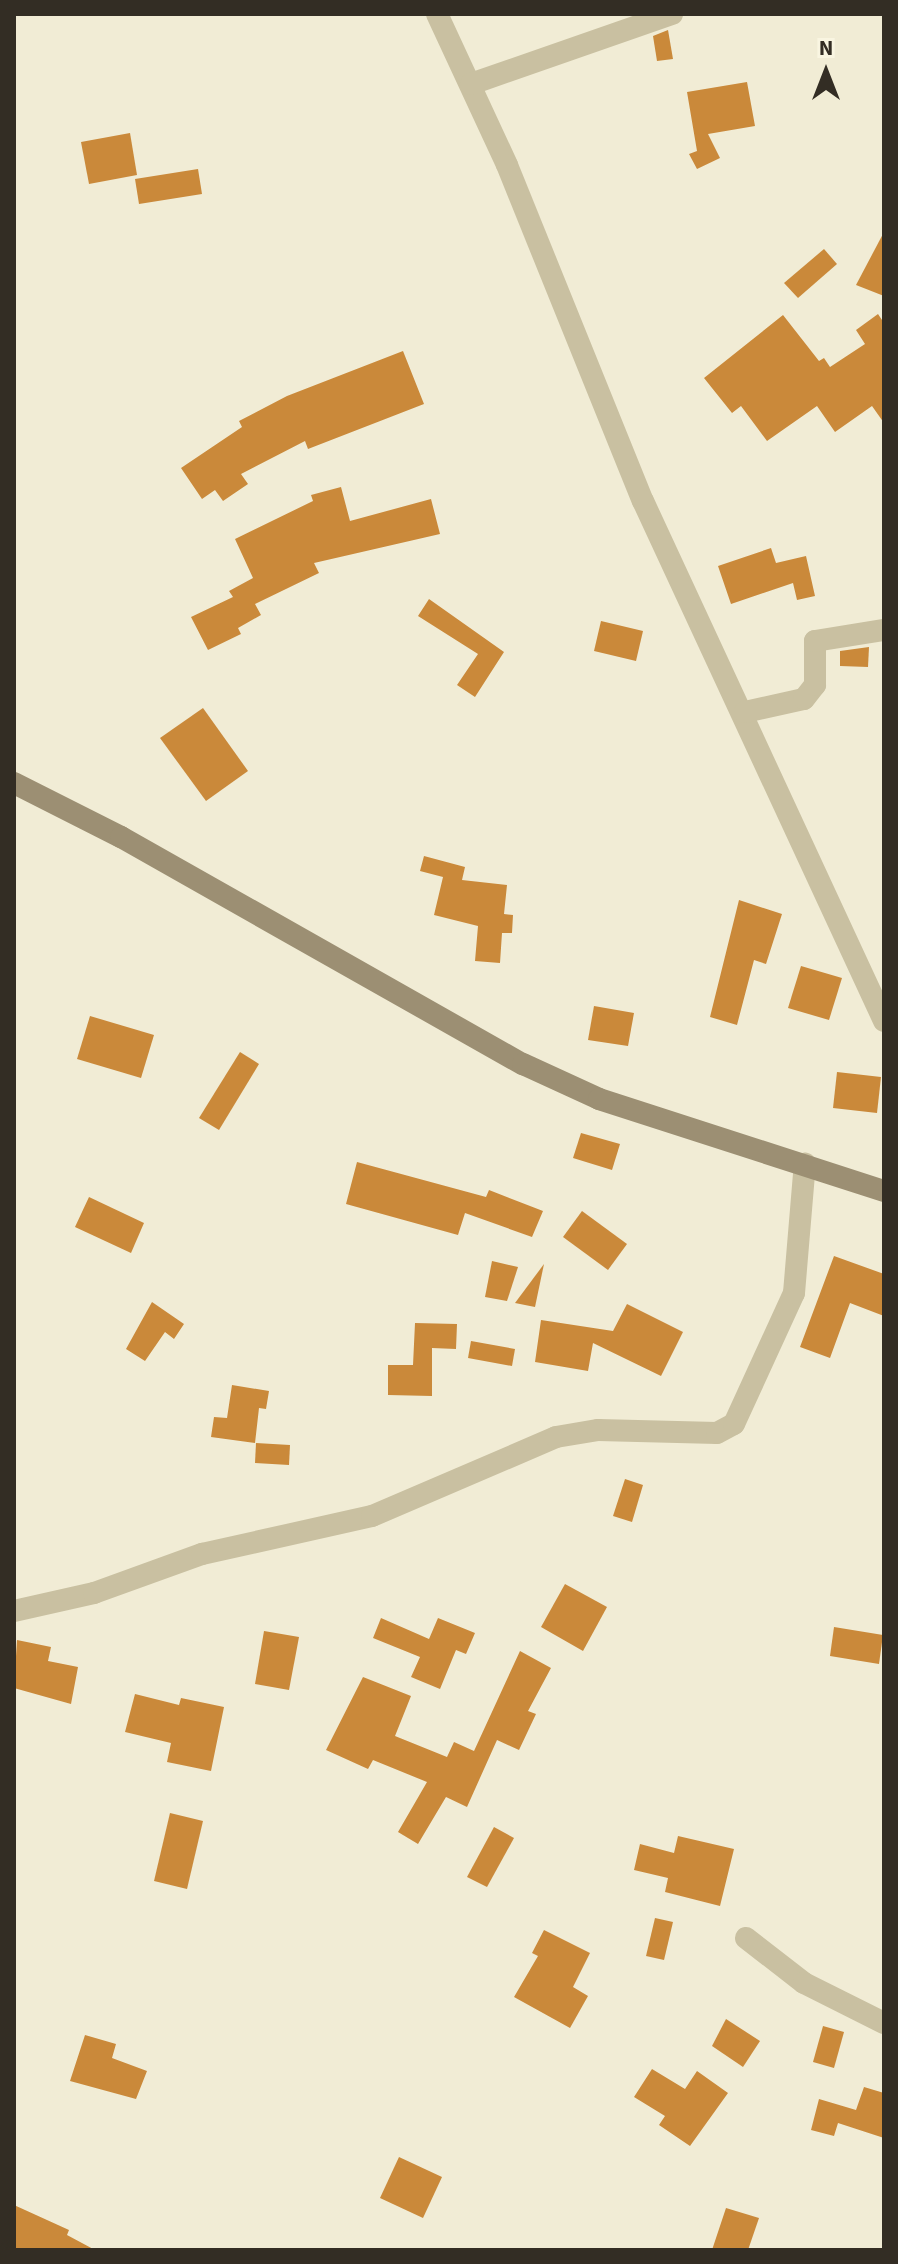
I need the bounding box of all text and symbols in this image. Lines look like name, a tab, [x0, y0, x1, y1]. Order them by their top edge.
north arrow	[786, 32, 866, 112]
text: N	[819, 32, 833, 64]

